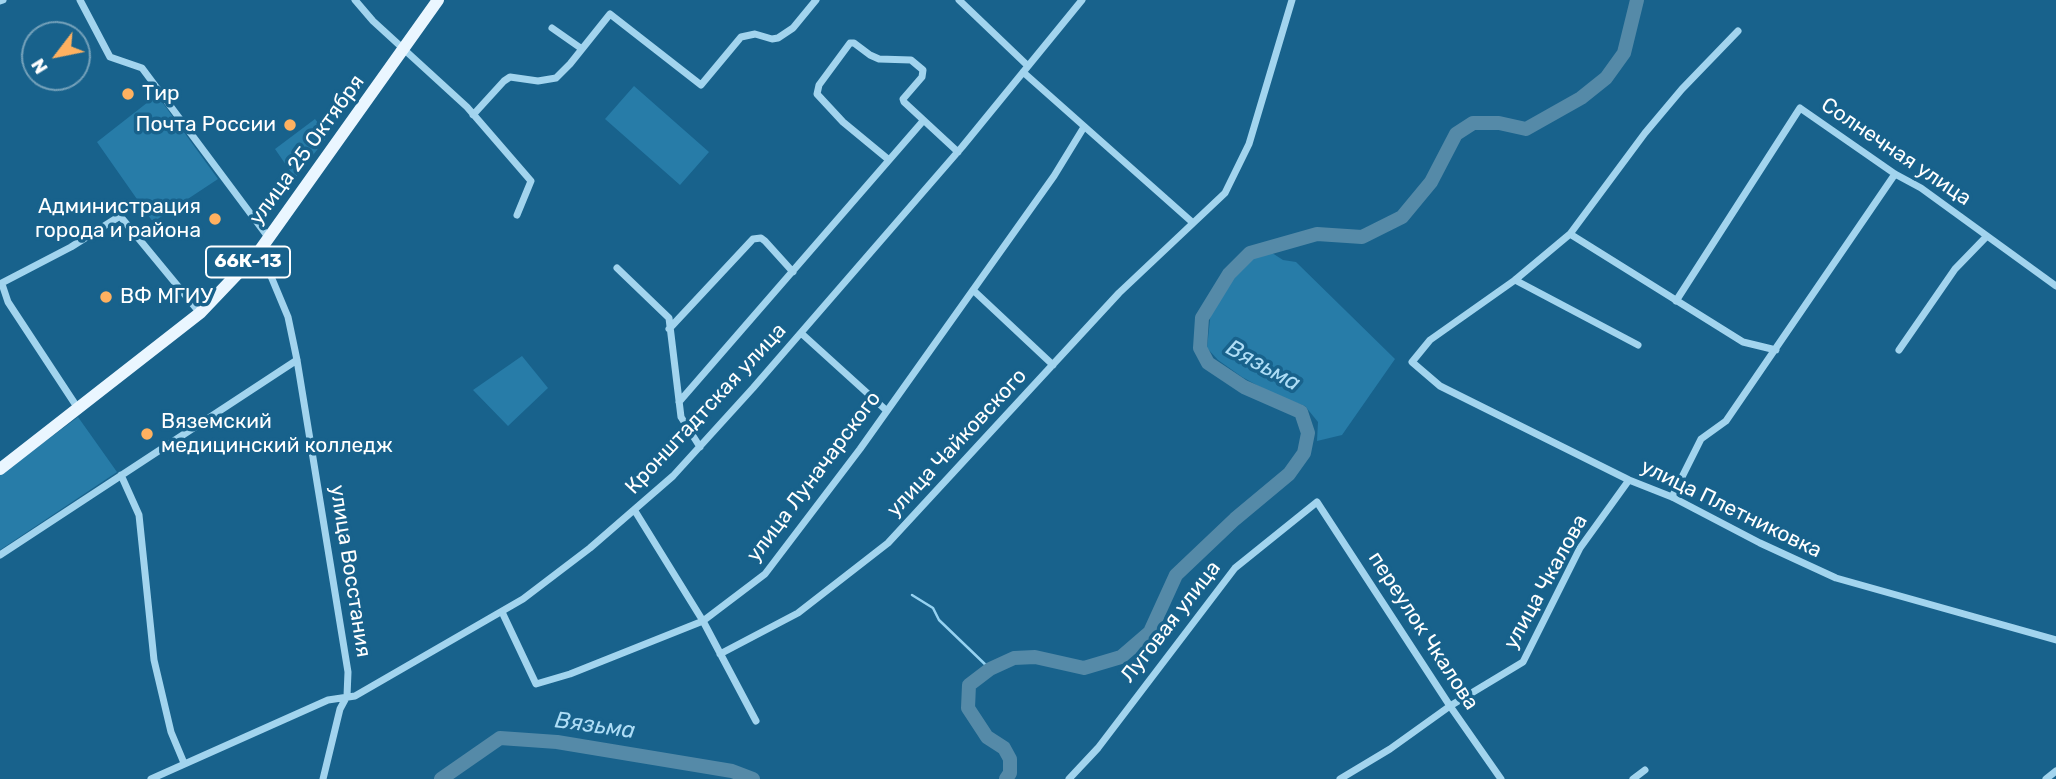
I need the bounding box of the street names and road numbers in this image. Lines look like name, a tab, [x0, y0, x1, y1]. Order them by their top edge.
street label: улица 25 Октября	[244, 70, 370, 230]
street label: Солнечная улица	[1816, 92, 1976, 212]
road number: 66К-13	[206, 246, 290, 278]
street label: Кронштадтская улица	[620, 318, 792, 500]
street label: улица Чайковского	[882, 364, 1032, 522]
street label: улица Луначарского	[742, 387, 886, 567]
street label: улица Плетниковка	[1636, 454, 1826, 564]
street label: улица Восстания	[324, 483, 376, 659]
street label: улица Чкалова	[1499, 510, 1593, 654]
street label: переулок Чкалова	[1362, 547, 1484, 715]
street label: Луговая улица	[1116, 556, 1226, 688]

